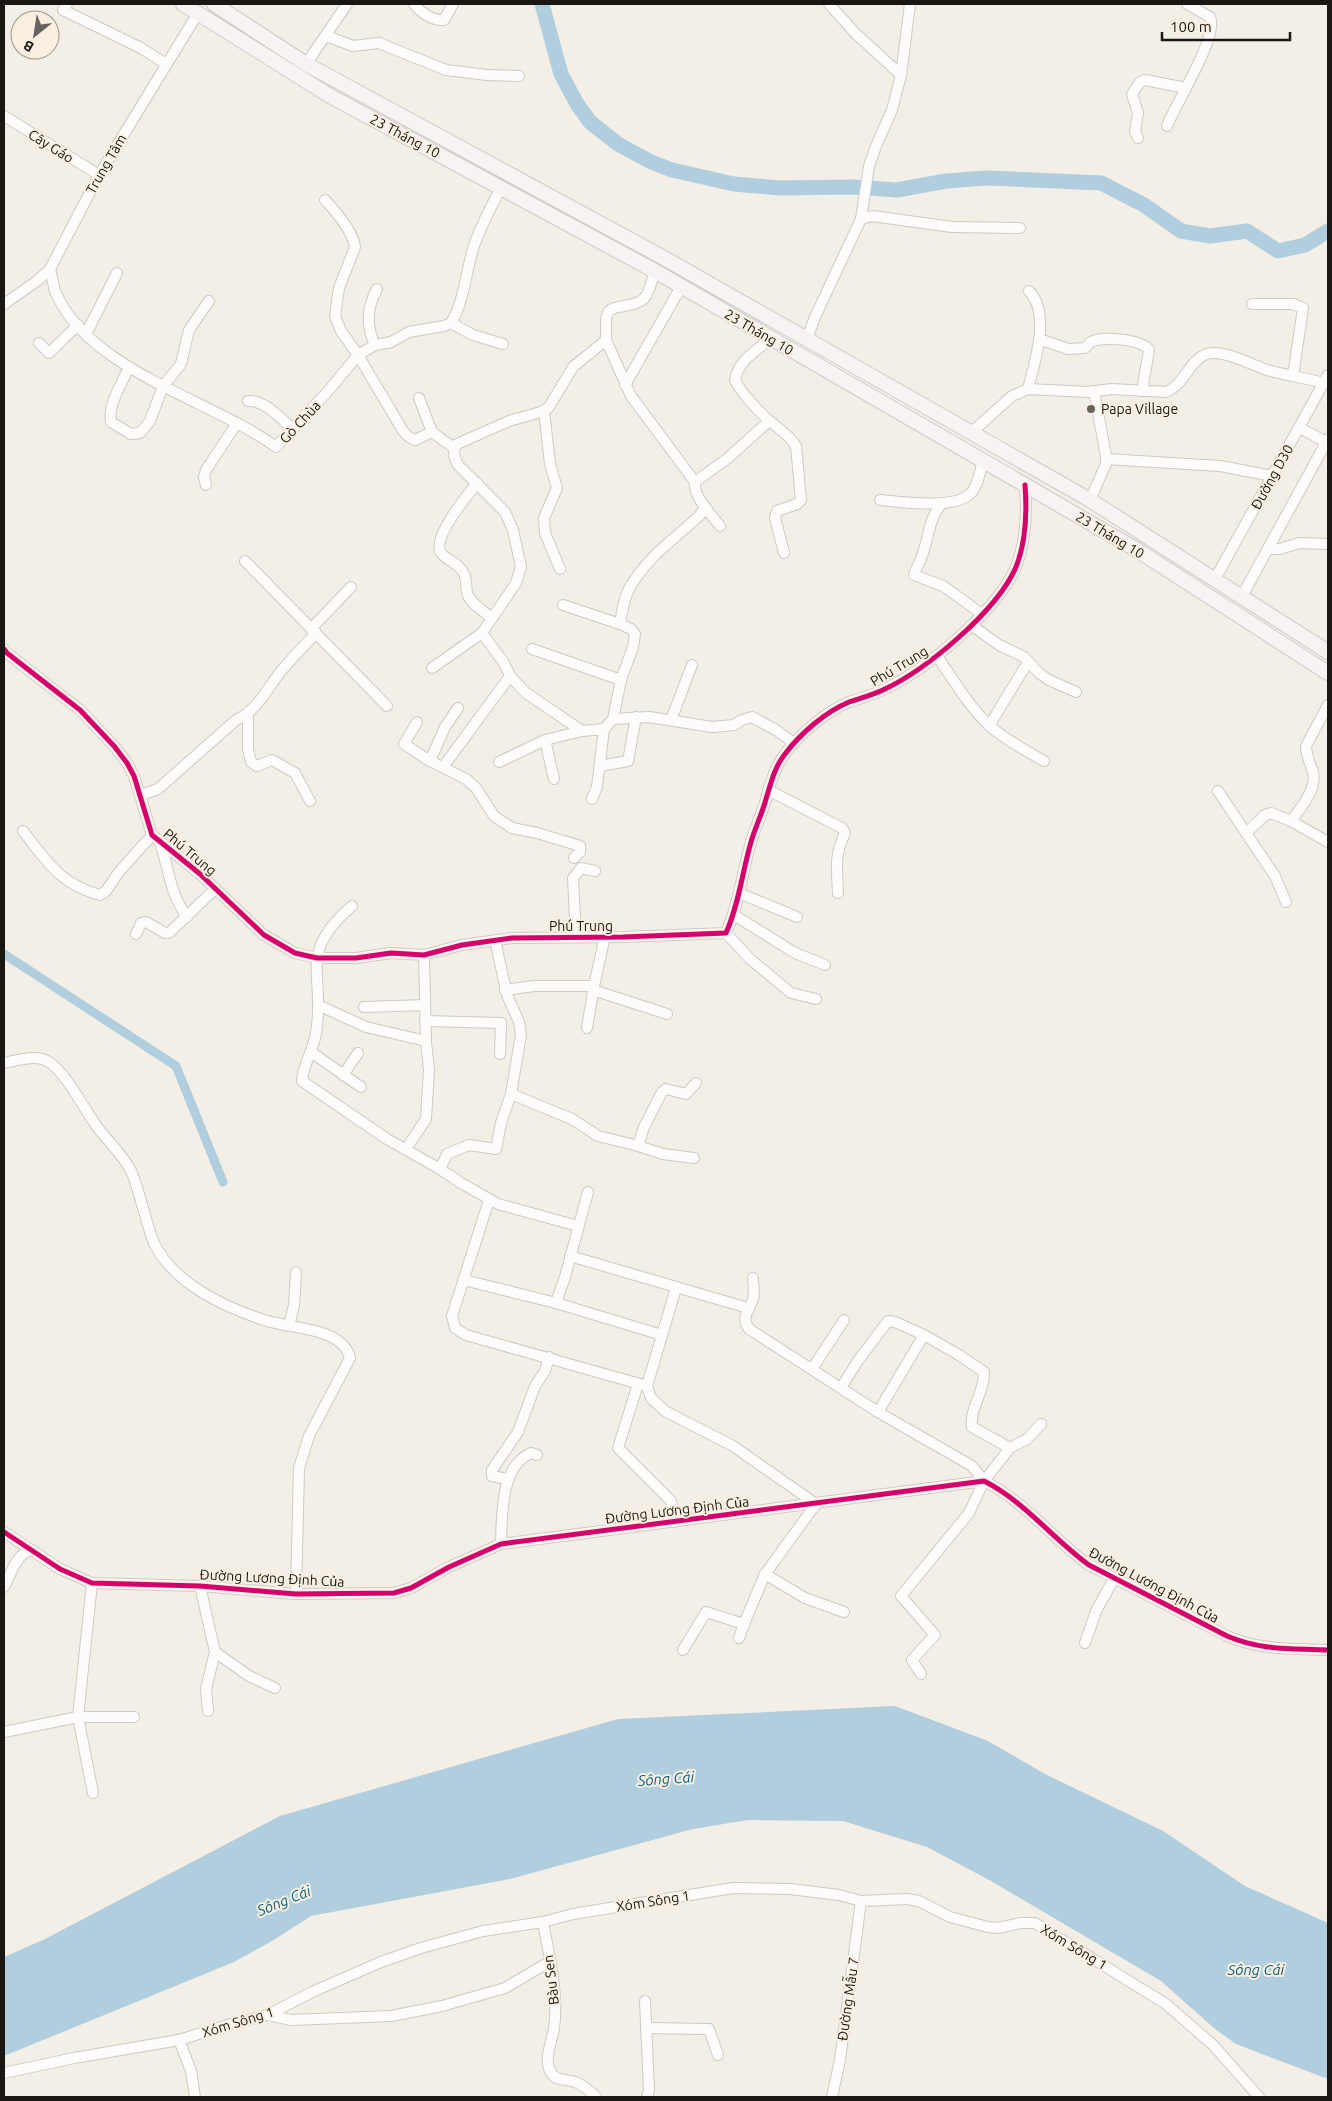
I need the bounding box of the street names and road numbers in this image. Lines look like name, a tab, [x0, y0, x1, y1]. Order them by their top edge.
street label: 23 Tháng 10	[367, 111, 443, 161]
street label: Cây Gáo	[25, 126, 77, 166]
street label: Trung Tâm	[82, 131, 130, 197]
street label: 23 Tháng 10	[722, 306, 796, 358]
street label: Gò Chùa	[276, 397, 324, 447]
street label: Đường D30	[1248, 442, 1296, 512]
street label: 23 Tháng 10	[1073, 508, 1147, 562]
street label: Phú Trung	[867, 643, 931, 689]
street label: Phú Trung	[160, 825, 220, 879]
street label: Phú Trung	[549, 918, 613, 934]
street label: Đường Lương Định Của	[604, 1493, 750, 1527]
street label: Đường Lương Định Của	[1086, 1544, 1222, 1626]
street label: Đường Lương Định Của	[199, 1566, 345, 1590]
street label: Xóm Sông 1	[615, 1887, 691, 1915]
street label: Xóm Sông 1	[1038, 1921, 1110, 1973]
street label: Bàu Sen	[540, 1954, 562, 2006]
street label: Đường Mẫu 7	[832, 1956, 862, 2042]
street label: Xóm Sông 1	[200, 2003, 276, 2041]

